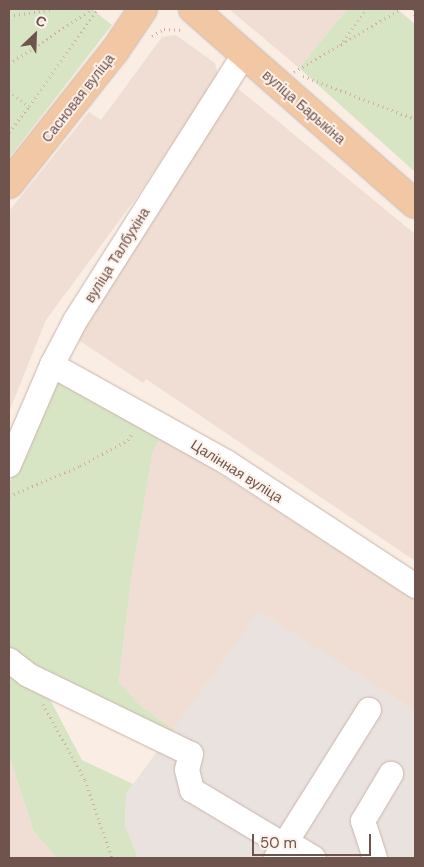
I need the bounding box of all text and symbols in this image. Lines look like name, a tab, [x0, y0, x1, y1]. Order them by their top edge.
north arrow	[10, 10, 60, 60]
text: С	[33, 11, 49, 32]
street label: Сасновая вуліца	[38, 50, 118, 146]
street label: вуліца Барыкіна	[259, 66, 349, 148]
street label: вуліца Талбухіна	[81, 204, 153, 306]
street label: Цалінная вуліца	[188, 436, 286, 506]
scale bar	[254, 824, 373, 856]
text: 50 m	[260, 833, 297, 853]

